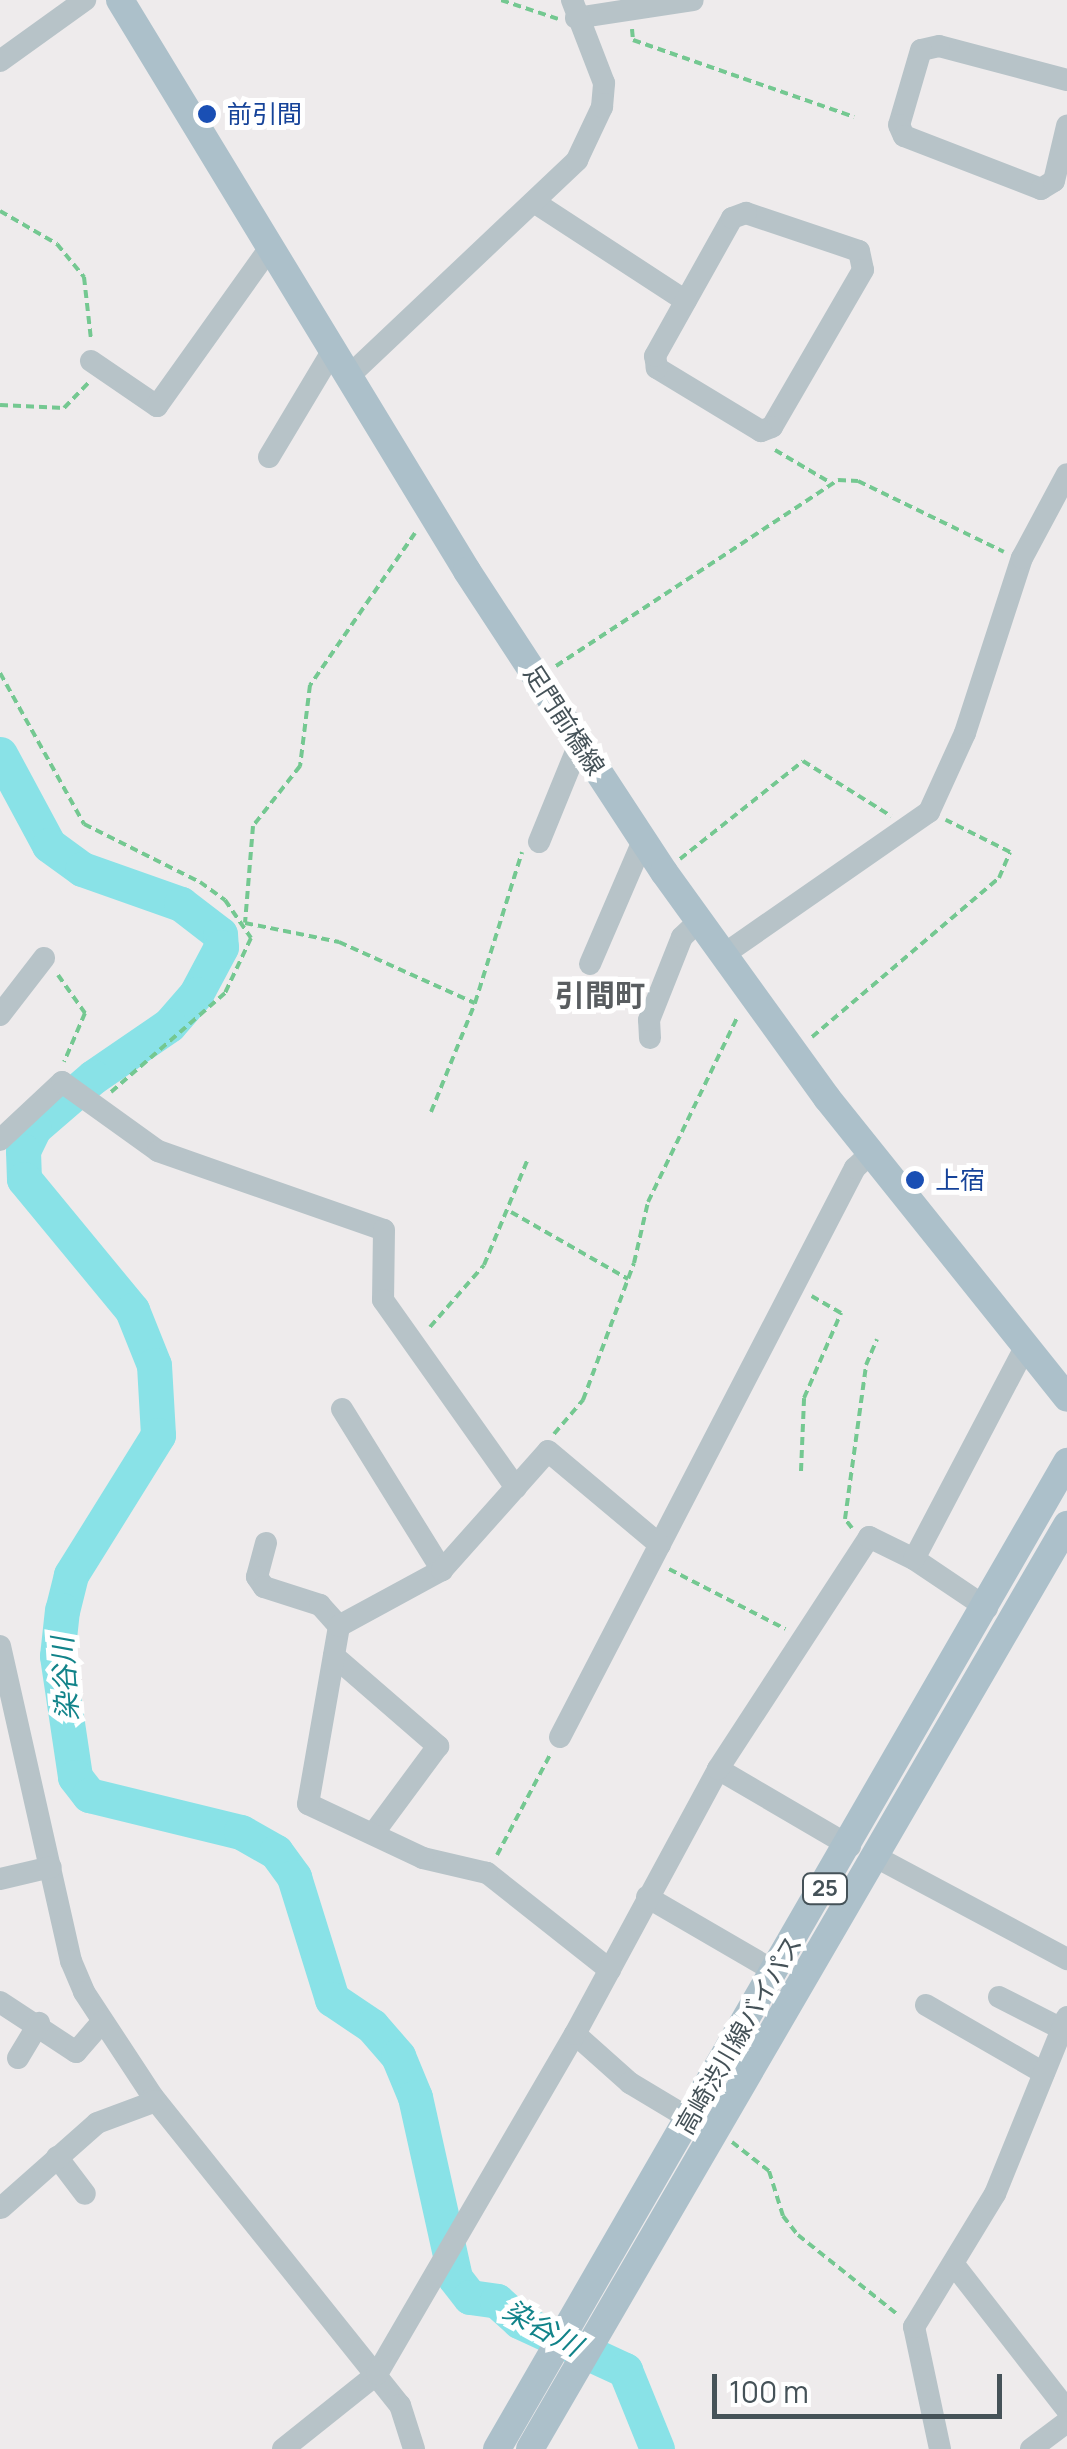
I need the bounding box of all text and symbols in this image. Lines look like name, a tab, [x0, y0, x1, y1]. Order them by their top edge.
place label: 前引間	[227, 99, 302, 129]
marker: 前引間	[196, 103, 218, 125]
street label: 足門前橋線	[517, 659, 611, 781]
district label: 引間町	[555, 977, 645, 1013]
place label: 上宿	[935, 1165, 985, 1195]
marker: 上宿	[904, 1169, 926, 1191]
water label: 染谷川	[44, 1636, 84, 1722]
road number: 25	[800, 1872, 850, 1906]
street label: 高崎渋川線バイパス	[670, 1930, 808, 2140]
water label: 染谷川	[498, 2292, 588, 2362]
scale bar	[717, 2354, 1007, 2416]
text: 100 m	[729, 2371, 809, 2412]

